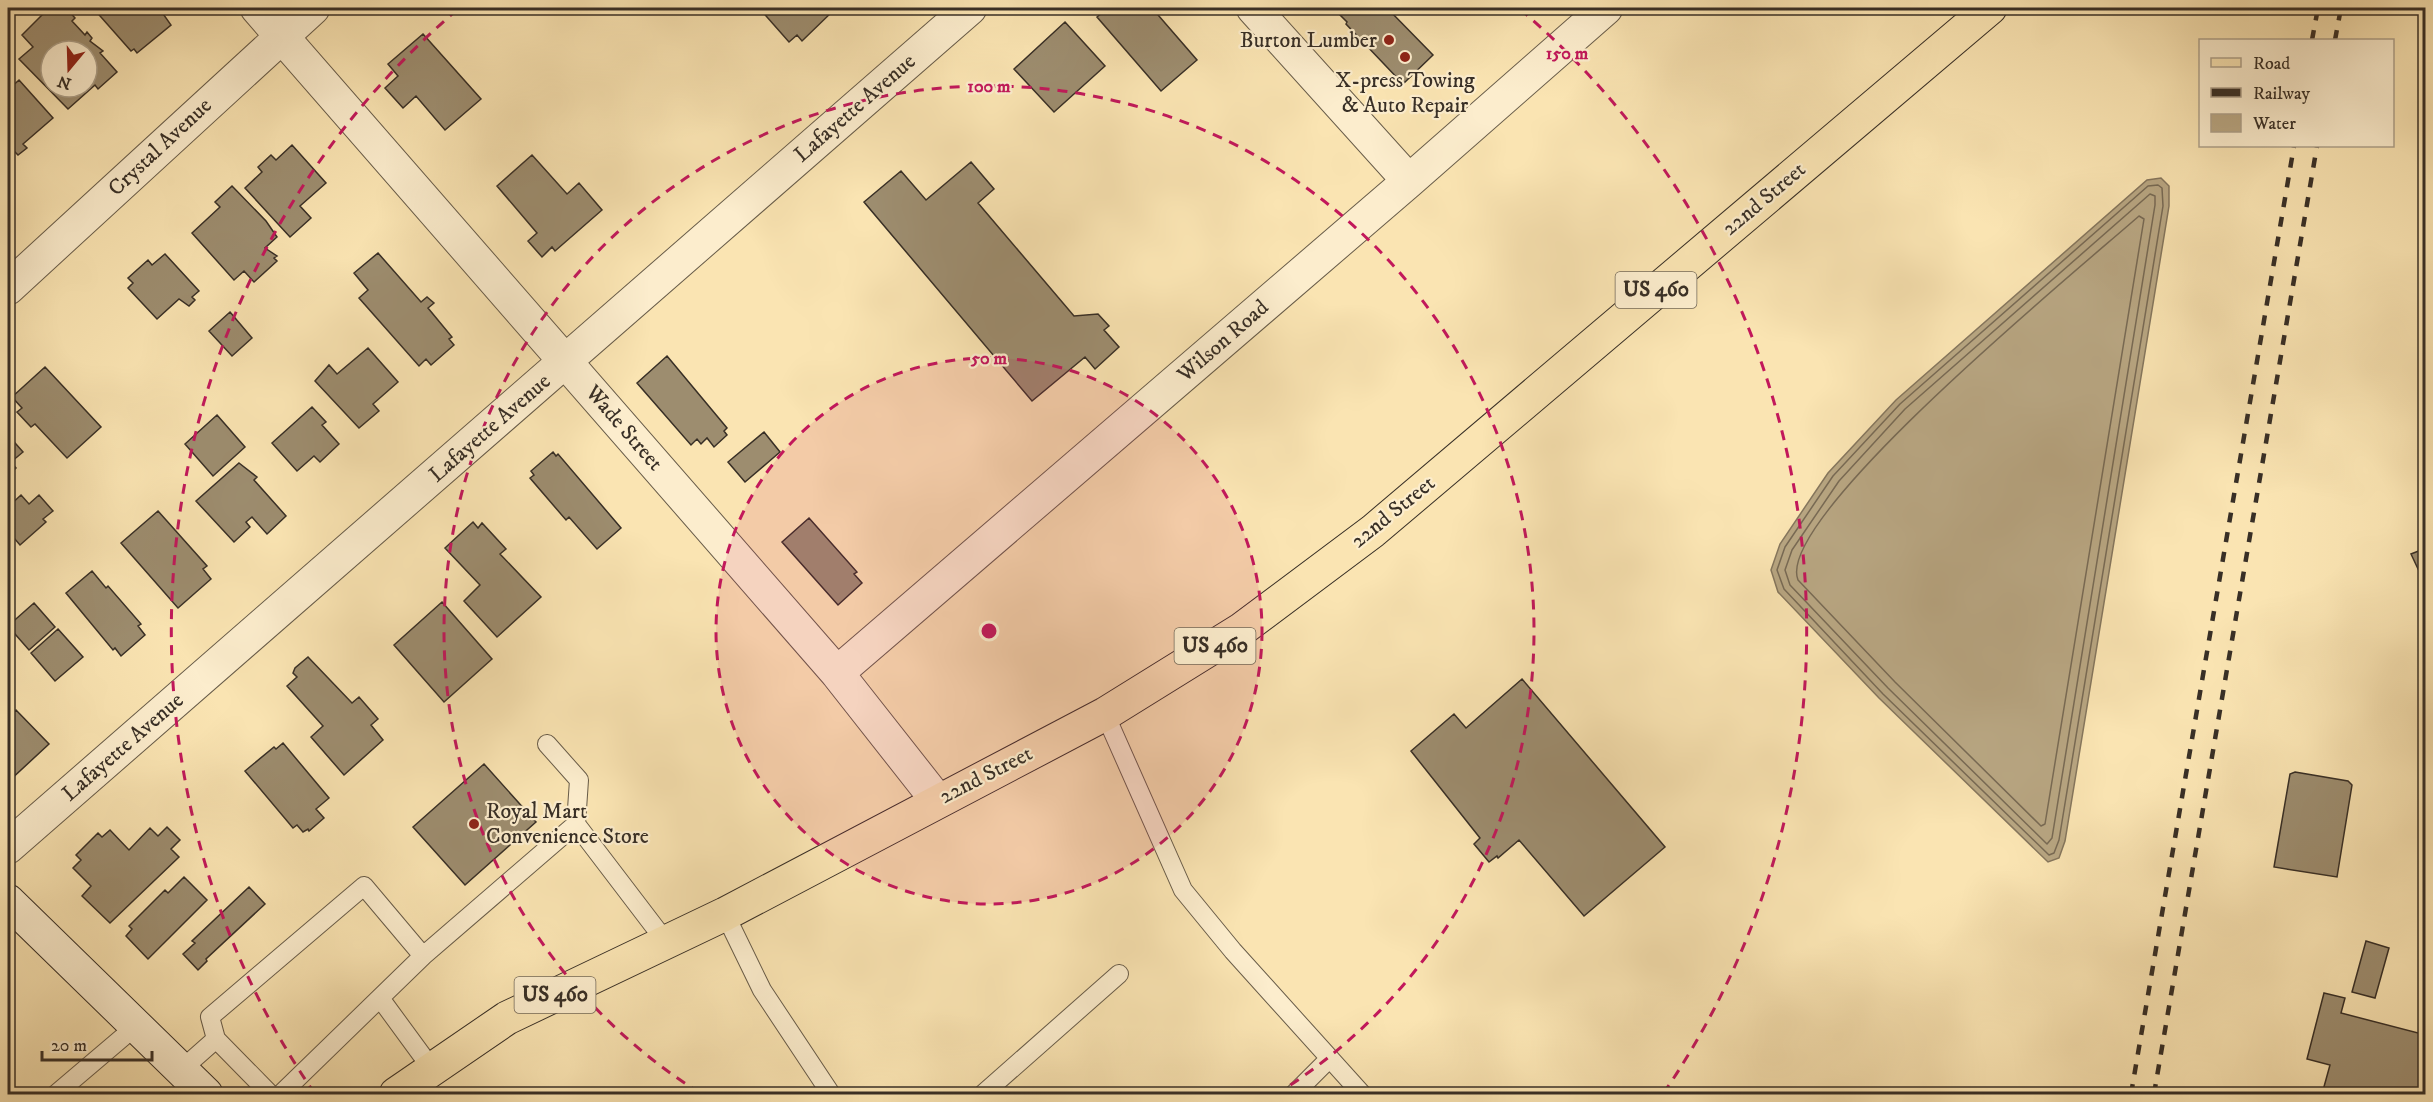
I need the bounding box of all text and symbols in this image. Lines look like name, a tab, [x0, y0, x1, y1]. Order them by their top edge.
place label: Burton Lumber	[1240, 27, 1378, 54]
marker: Burton Lumber	[1382, 33, 1396, 47]
north arrow	[39, 39, 99, 99]
legend	[2199, 39, 2394, 147]
text: 150 m	[1546, 43, 1589, 65]
street label: Lafayette Avenue	[789, 48, 921, 168]
marker: X-press Towing & Auto Repair	[1398, 50, 1412, 64]
text: Road	[2253, 53, 2290, 75]
place label: X-press Towing & Auto Repair	[1335, 67, 1475, 119]
text: N	[55, 71, 74, 94]
text: 100 m	[967, 76, 1011, 98]
text: Railway	[2253, 83, 2311, 105]
street label: Crystal Avenue	[103, 92, 217, 202]
text: Water	[2252, 113, 2296, 135]
street label: 22nd Street	[1717, 156, 1811, 242]
road number: US 460	[1616, 272, 1696, 308]
street label: Wilson Road	[1171, 294, 1274, 389]
text: 50 m	[970, 348, 1007, 370]
street label: Lafayette Avenue	[424, 368, 556, 488]
street label: Wade Street	[579, 379, 669, 476]
street label: 22nd Street	[1345, 470, 1441, 554]
centre of rings	[979, 621, 999, 641]
road number: US 460	[1174, 628, 1256, 664]
street label: Lafayette Avenue	[57, 687, 189, 807]
street label: 22nd Street	[935, 740, 1037, 810]
place label: Royal Mart Convenience Store	[486, 798, 649, 850]
marker: Royal Mart Convenience Store	[467, 817, 481, 831]
road number: US 460	[514, 977, 596, 1013]
scale bar	[42, 1024, 152, 1062]
text: 20 m	[51, 1035, 87, 1057]

